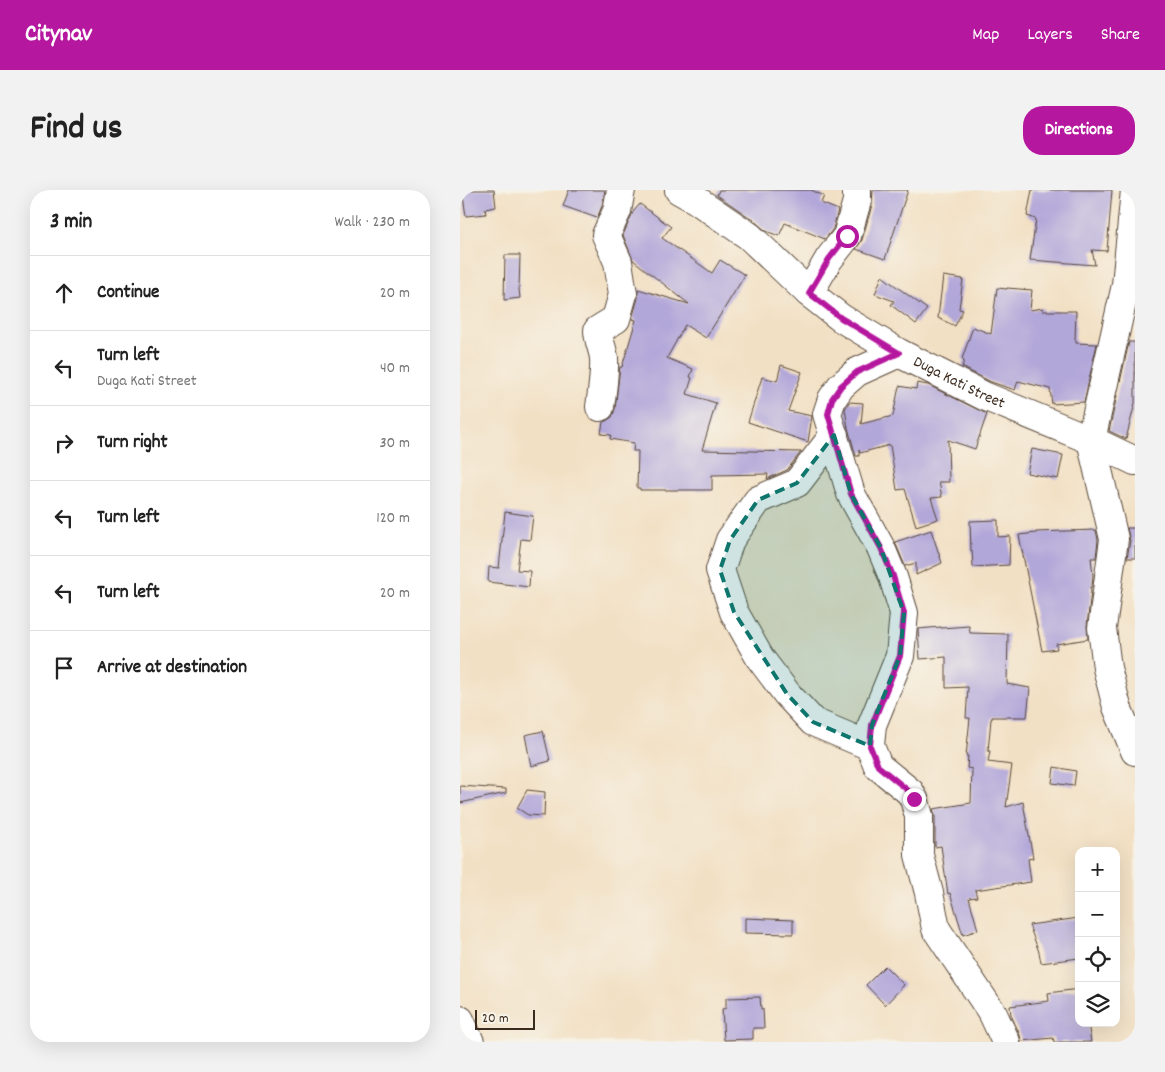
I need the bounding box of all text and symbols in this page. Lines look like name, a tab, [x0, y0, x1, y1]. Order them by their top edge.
text: Citynav	[25, 18, 92, 52]
text: Map	[972, 23, 999, 48]
text: Layers	[1027, 23, 1073, 48]
text: Share	[1101, 23, 1140, 48]
text: Find us	[30, 105, 122, 155]
button: Directions	[1023, 106, 1135, 155]
text: 3 min	[50, 208, 92, 238]
text: Walk · 230 m	[334, 211, 410, 234]
route start	[836, 225, 859, 248]
icon: ahead	[50, 279, 78, 307]
text: Continue	[97, 280, 159, 307]
text: 20 m	[380, 282, 410, 305]
text: Turn left	[97, 343, 160, 370]
street label: Duga Kati Street	[909, 351, 1009, 415]
icon: left	[50, 354, 78, 382]
text: 40 m	[380, 357, 410, 380]
text: Duga Kati Street	[97, 370, 197, 393]
icon: right	[50, 429, 78, 457]
text: Turn right	[97, 430, 168, 457]
text: 30 m	[380, 432, 410, 455]
icon: left	[50, 504, 78, 532]
text: Turn left	[97, 505, 160, 532]
text: 120 m	[376, 507, 410, 530]
icon: left	[50, 579, 78, 607]
text: Turn left	[97, 580, 160, 607]
text: 20 m	[380, 582, 410, 605]
icon: arrive	[50, 654, 78, 682]
text: Arrive at destination	[97, 655, 247, 682]
route end	[903, 788, 926, 811]
map controls	[1075, 847, 1120, 1027]
button: +	[1075, 847, 1120, 892]
button: −	[1075, 892, 1120, 937]
button: locate	[1075, 937, 1120, 982]
button: layers	[1075, 982, 1120, 1027]
scale bar	[475, 1007, 535, 1030]
text: 20 m	[482, 1009, 509, 1029]

